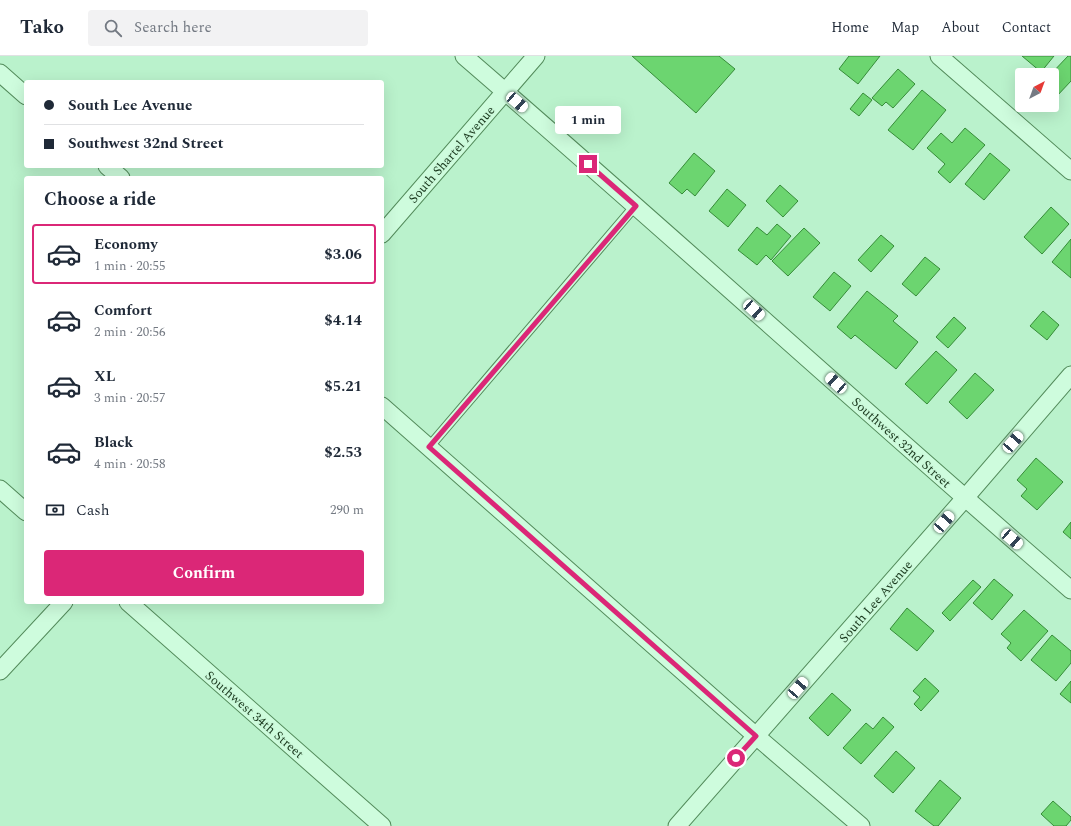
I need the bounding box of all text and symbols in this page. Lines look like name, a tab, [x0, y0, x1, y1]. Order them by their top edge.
search box	[88, 10, 368, 46]
text: Tako	[20, 13, 64, 42]
text: Search here	[134, 16, 212, 39]
icon: search	[102, 17, 124, 39]
text: Home	[831, 17, 869, 38]
text: Map	[891, 17, 919, 38]
text: About	[941, 17, 980, 38]
text: Contact	[1002, 17, 1051, 38]
north arrow	[1015, 68, 1059, 112]
map controls	[1015, 68, 1059, 112]
car	[504, 90, 530, 114]
text: South Lee Avenue	[68, 94, 192, 117]
street label: South Shartel Avenue	[404, 101, 500, 208]
callout: 1 min	[555, 106, 621, 134]
text: 1 min	[571, 110, 605, 130]
text: Southwest 32nd Street	[68, 132, 224, 155]
route end	[579, 155, 597, 173]
text: Choose a ride	[44, 186, 156, 213]
text: Economy	[94, 233, 158, 256]
icon: car	[46, 236, 82, 272]
text: $3.06	[324, 243, 362, 266]
text: 1 min · 20:55	[94, 256, 166, 276]
car	[741, 298, 767, 322]
text: Comfort	[94, 299, 152, 322]
icon: car	[46, 302, 82, 338]
text: $4.14	[324, 309, 362, 332]
text: 2 min · 20:56	[94, 322, 166, 342]
text: XL	[94, 365, 115, 388]
icon: car	[46, 368, 82, 404]
car	[823, 371, 849, 395]
text: $5.21	[324, 375, 362, 398]
text: 3 min · 20:57	[94, 388, 166, 408]
street label: Southwest 32nd Street	[847, 392, 956, 493]
car	[1001, 429, 1025, 455]
text: Black	[94, 431, 133, 454]
icon: car	[46, 434, 82, 470]
text: $2.53	[324, 441, 362, 464]
text: 4 min · 20:58	[94, 454, 166, 474]
icon: cash	[44, 499, 66, 521]
text: Cash	[76, 499, 109, 522]
text: 290 m	[330, 500, 364, 520]
car	[932, 509, 956, 535]
car	[999, 527, 1025, 551]
button: Confirm	[44, 550, 364, 596]
street label: South Lee Avenue	[834, 556, 917, 647]
street label: Southwest 34th Street	[200, 666, 309, 764]
car	[786, 675, 810, 701]
route start	[727, 749, 745, 767]

